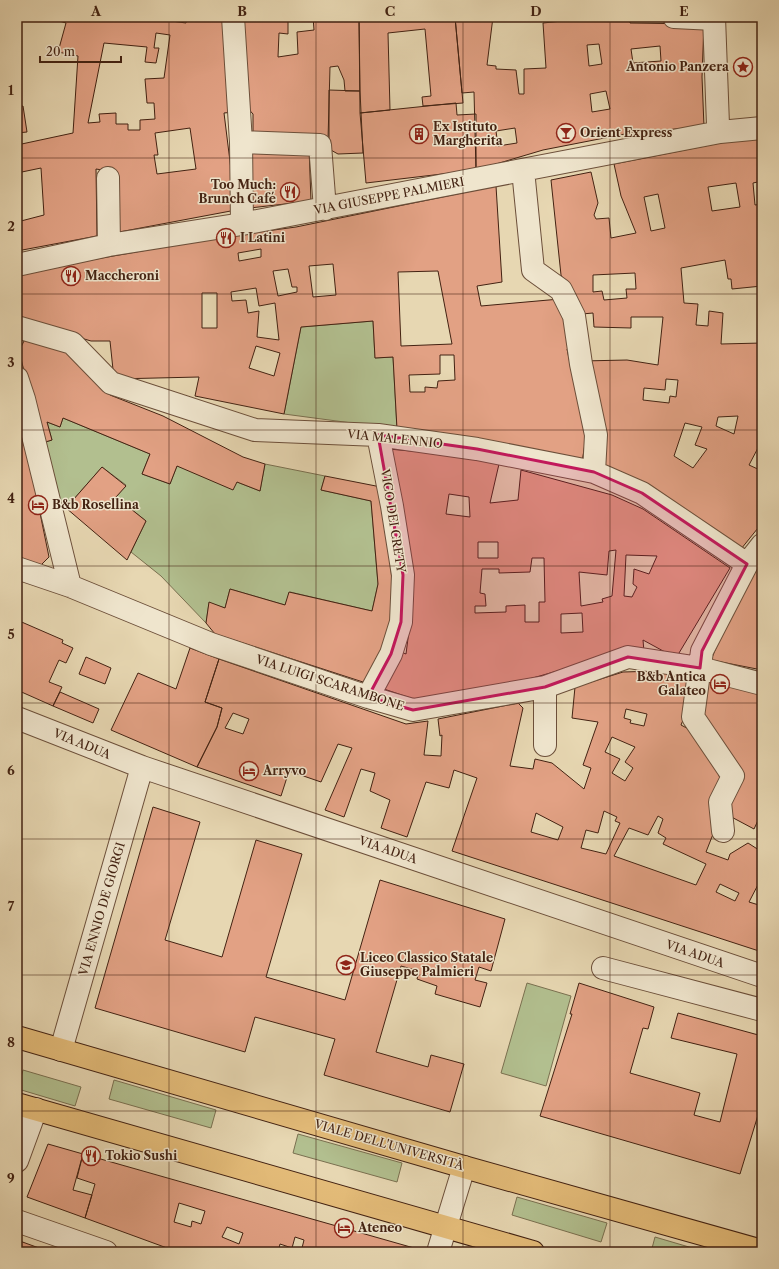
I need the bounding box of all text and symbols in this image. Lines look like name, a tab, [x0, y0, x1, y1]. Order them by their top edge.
text: A	[90, 3, 102, 19]
text: B	[237, 3, 247, 19]
text: C	[385, 3, 395, 19]
text: D	[530, 3, 542, 19]
text: E	[679, 3, 689, 19]
scale bar	[40, 38, 121, 64]
text: 20 m	[46, 44, 75, 59]
place icon: Antonio Panzera	[732, 56, 754, 78]
place label: Antonio Panzera	[625, 59, 730, 74]
text: 1	[8, 82, 14, 98]
place label: Ex Istituto Margherita	[433, 119, 504, 148]
bar icon: Orient Express	[555, 122, 577, 144]
building icon: Ex Istituto Margherita	[408, 123, 430, 145]
place label: Orient Express	[580, 125, 673, 140]
street label: VIA GIUSEPPE PALMIERI	[311, 174, 465, 218]
place label: Too Much: Brunch Café	[199, 177, 276, 206]
restaurant icon: Too Much: Brunch Café	[279, 181, 301, 203]
text: 2	[7, 218, 15, 234]
restaurant icon: I Latini	[215, 227, 237, 249]
place label: I Latini	[240, 230, 286, 245]
restaurant icon: Maccheroni	[60, 265, 82, 287]
place label: Maccheroni	[85, 268, 160, 283]
text: 3	[7, 354, 15, 370]
street label: VIA MALENNIO	[345, 426, 444, 451]
street label: VICO DEI CRETY	[378, 467, 409, 574]
text: 4	[7, 490, 15, 506]
hotel icon: B&b Rosellina	[27, 494, 49, 516]
place label: B&b Rosellina	[52, 497, 140, 512]
text: 5	[7, 626, 15, 642]
street label: VIA LUIGI SCARAMBONE	[253, 651, 406, 714]
place label: B&b Antica Galateo	[637, 669, 707, 698]
hotel icon: B&b Antica Galateo	[709, 673, 731, 695]
street label: VIA ADUA	[50, 725, 114, 762]
hotel icon: Arryvo	[238, 760, 260, 782]
text: 6	[7, 762, 15, 778]
place label: Arryvo	[262, 763, 306, 778]
street label: VIA ADUA	[356, 832, 420, 867]
street label: VIA ENNIO DE GIORGI	[75, 840, 128, 978]
text: 7	[8, 898, 15, 914]
street label: VIA ADUA	[663, 936, 727, 971]
place label: Liceo Classico Statale Giuseppe Palmieri	[360, 950, 493, 979]
school or university icon: Liceo Classico Statale Giuseppe Palmieri	[335, 954, 357, 976]
text: 8	[7, 1034, 15, 1050]
street label: VIALE DELL'UNIVERSITÀ	[312, 1115, 467, 1173]
restaurant icon: Tokio Sushi	[80, 1145, 102, 1167]
place label: Tokio Sushi	[105, 1148, 178, 1163]
text: 9	[7, 1170, 15, 1186]
hotel icon: Ateneo	[333, 1217, 355, 1239]
place label: Ateneo	[357, 1220, 403, 1235]

